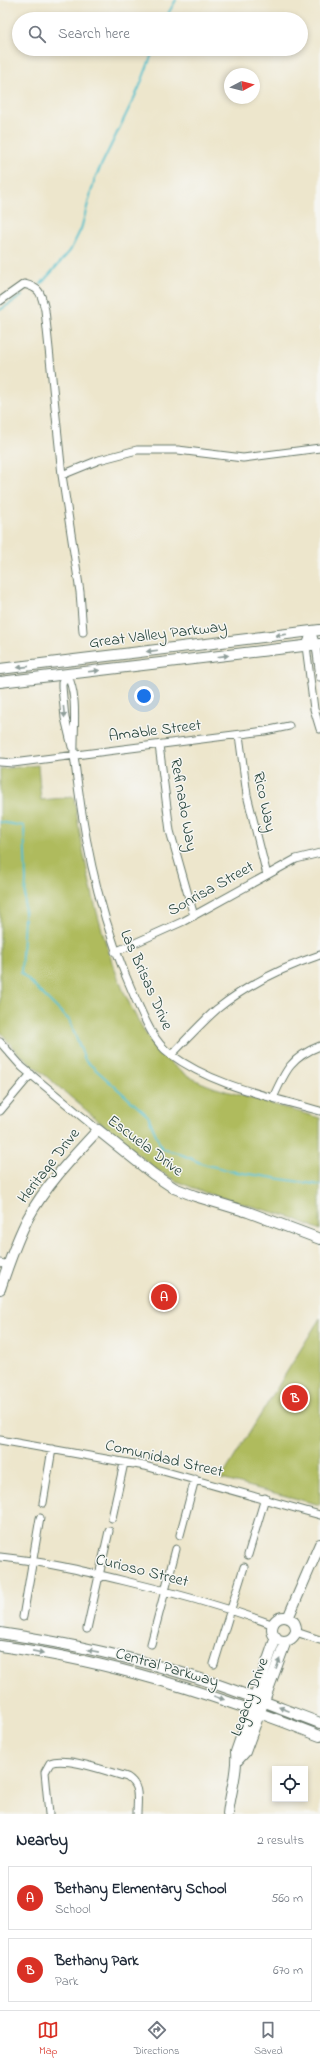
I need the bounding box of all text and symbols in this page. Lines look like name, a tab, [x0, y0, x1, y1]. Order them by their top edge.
search box	[12, 12, 308, 56]
icon: search	[26, 23, 48, 45]
text: Search here	[58, 23, 130, 45]
north arrow	[224, 68, 260, 104]
street label: Great Valley Parkway	[88, 615, 228, 655]
one-way arrow	[275, 632, 287, 638]
one-way arrow	[146, 648, 158, 654]
one-way arrow	[217, 653, 230, 659]
one-way arrow	[17, 663, 29, 670]
one-way arrow	[88, 668, 100, 674]
your location	[134, 686, 154, 706]
one-way arrow	[61, 706, 68, 718]
street label: Amable Street	[107, 713, 203, 749]
street label: Refinado Way	[163, 757, 203, 854]
street label: Rico Way	[246, 770, 282, 834]
street label: Sonrisa Street	[163, 855, 259, 923]
street label: Las Brisas Drive	[113, 926, 179, 1035]
street label: Escuela Drive	[102, 1109, 189, 1183]
street label: Heritage Drive	[12, 1122, 87, 1209]
pin: A	[151, 1282, 177, 1312]
pin: B	[282, 1383, 308, 1413]
street label: Comunidad Street	[103, 1434, 226, 1484]
street label: Curioso Street	[93, 1548, 192, 1594]
street label: Central Parkway	[113, 1642, 222, 1694]
one-way arrow	[87, 1647, 99, 1653]
one-way arrow	[32, 1650, 45, 1656]
street label: Legacy Drive	[225, 1653, 276, 1740]
one-way arrow	[275, 1657, 281, 1669]
one-way arrow	[213, 1695, 225, 1701]
one-way arrow	[277, 1706, 289, 1712]
map controls	[272, 1766, 308, 1802]
button: locate	[272, 1766, 308, 1802]
text: Nearby	[16, 1828, 68, 1853]
text: 2 results	[257, 1831, 304, 1850]
text: Bethany Elementary School	[55, 1878, 227, 1900]
text: A	[26, 1889, 34, 1908]
text: 560 m	[271, 1889, 303, 1908]
text: School	[55, 1900, 91, 1919]
text: Bethany Park	[55, 1950, 139, 1972]
text: B	[26, 1961, 34, 1980]
text: 670 m	[273, 1961, 303, 1980]
text: Park	[55, 1972, 79, 1991]
tab: Map	[37, 2019, 59, 2059]
tab: Directions	[134, 2019, 180, 2059]
tab: Saved	[254, 2019, 283, 2059]

